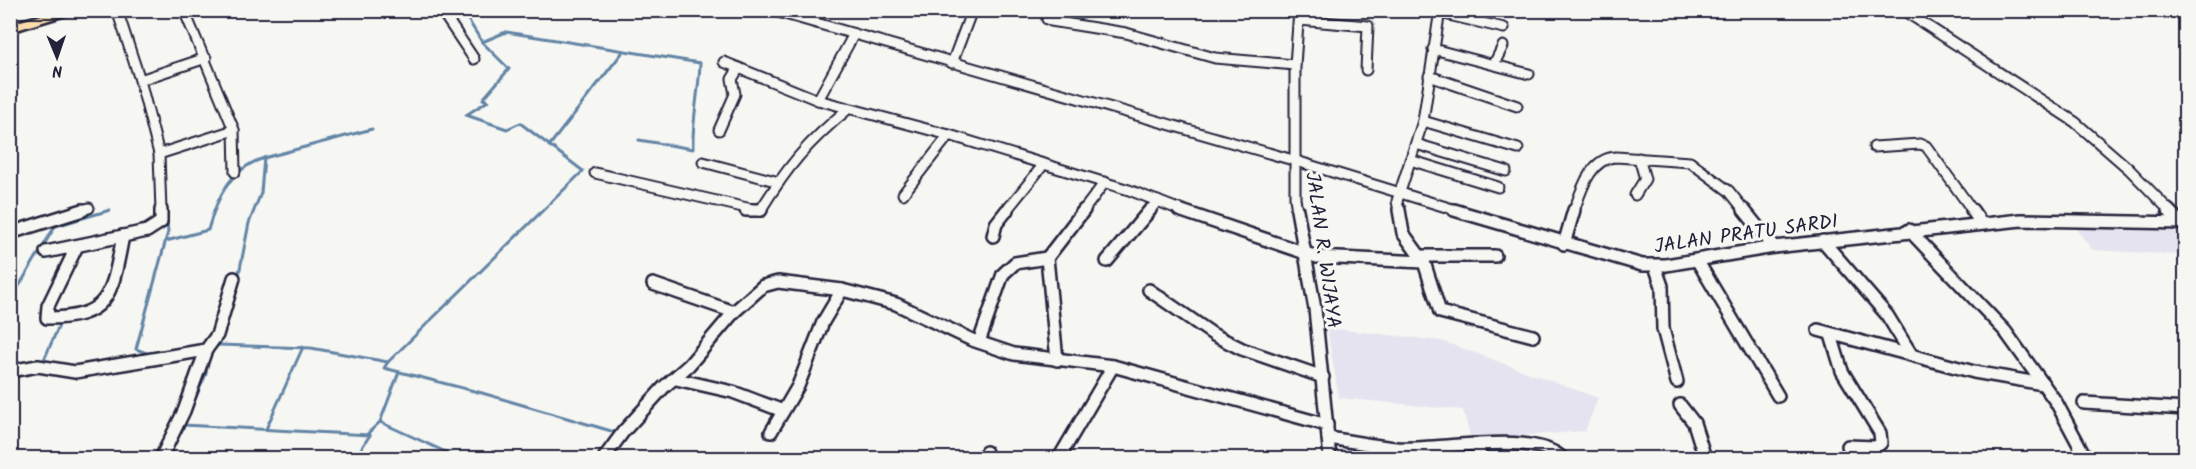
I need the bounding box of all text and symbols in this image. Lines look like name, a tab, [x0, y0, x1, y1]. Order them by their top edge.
north arrow	[27, 27, 87, 87]
text: N	[52, 58, 63, 83]
street label: JALAN R. WIJAYA	[1295, 170, 1349, 331]
street label: JALAN PRATU SARDI	[1652, 206, 1840, 264]

